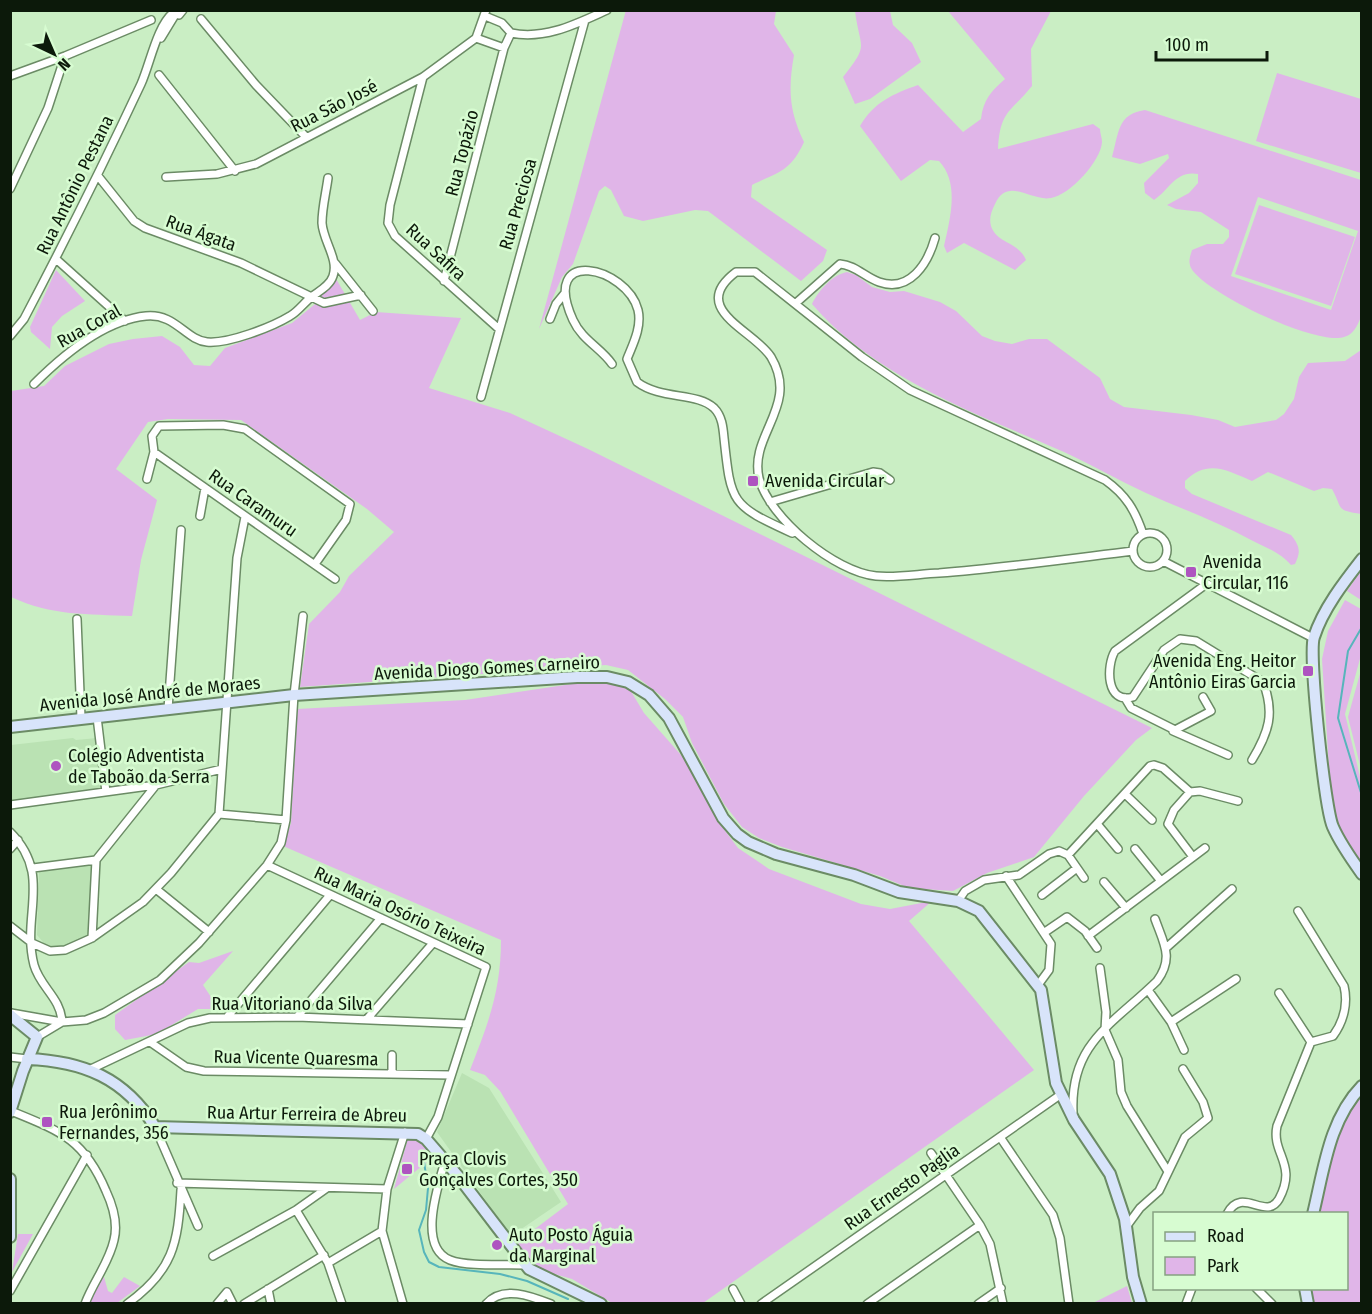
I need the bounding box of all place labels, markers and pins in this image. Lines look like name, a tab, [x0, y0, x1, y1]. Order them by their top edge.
place label: Avenida Circular	[765, 470, 885, 492]
marker: Avenida Circular	[746, 474, 760, 488]
place label: Avenida Circular, 116	[1203, 551, 1289, 594]
marker: Avenida Circular, 116	[1184, 565, 1198, 579]
place label: Avenida Eng. Heitor Antônio Eiras Garcia	[1149, 650, 1297, 693]
marker: Avenida Eng. Heitor Antônio Eiras Garcia	[1301, 664, 1315, 678]
place label: Colégio Adventista de Taboão da Serra	[68, 745, 210, 788]
marker: Colégio Adventista de Taboão da Serra	[49, 759, 63, 773]
place label: Rua Jerônimo Fernandes, 356	[59, 1101, 169, 1144]
marker: Rua Jerônimo Fernandes, 356	[40, 1115, 54, 1129]
place label: Praça Clovis Gonçalves Cortes, 350	[419, 1148, 578, 1191]
marker: Praça Clovis Gonçalves Cortes, 350	[400, 1162, 414, 1176]
place label: Auto Posto Águia da Marginal	[509, 1223, 633, 1267]
marker: Auto Posto Águia da Marginal	[490, 1238, 504, 1252]

